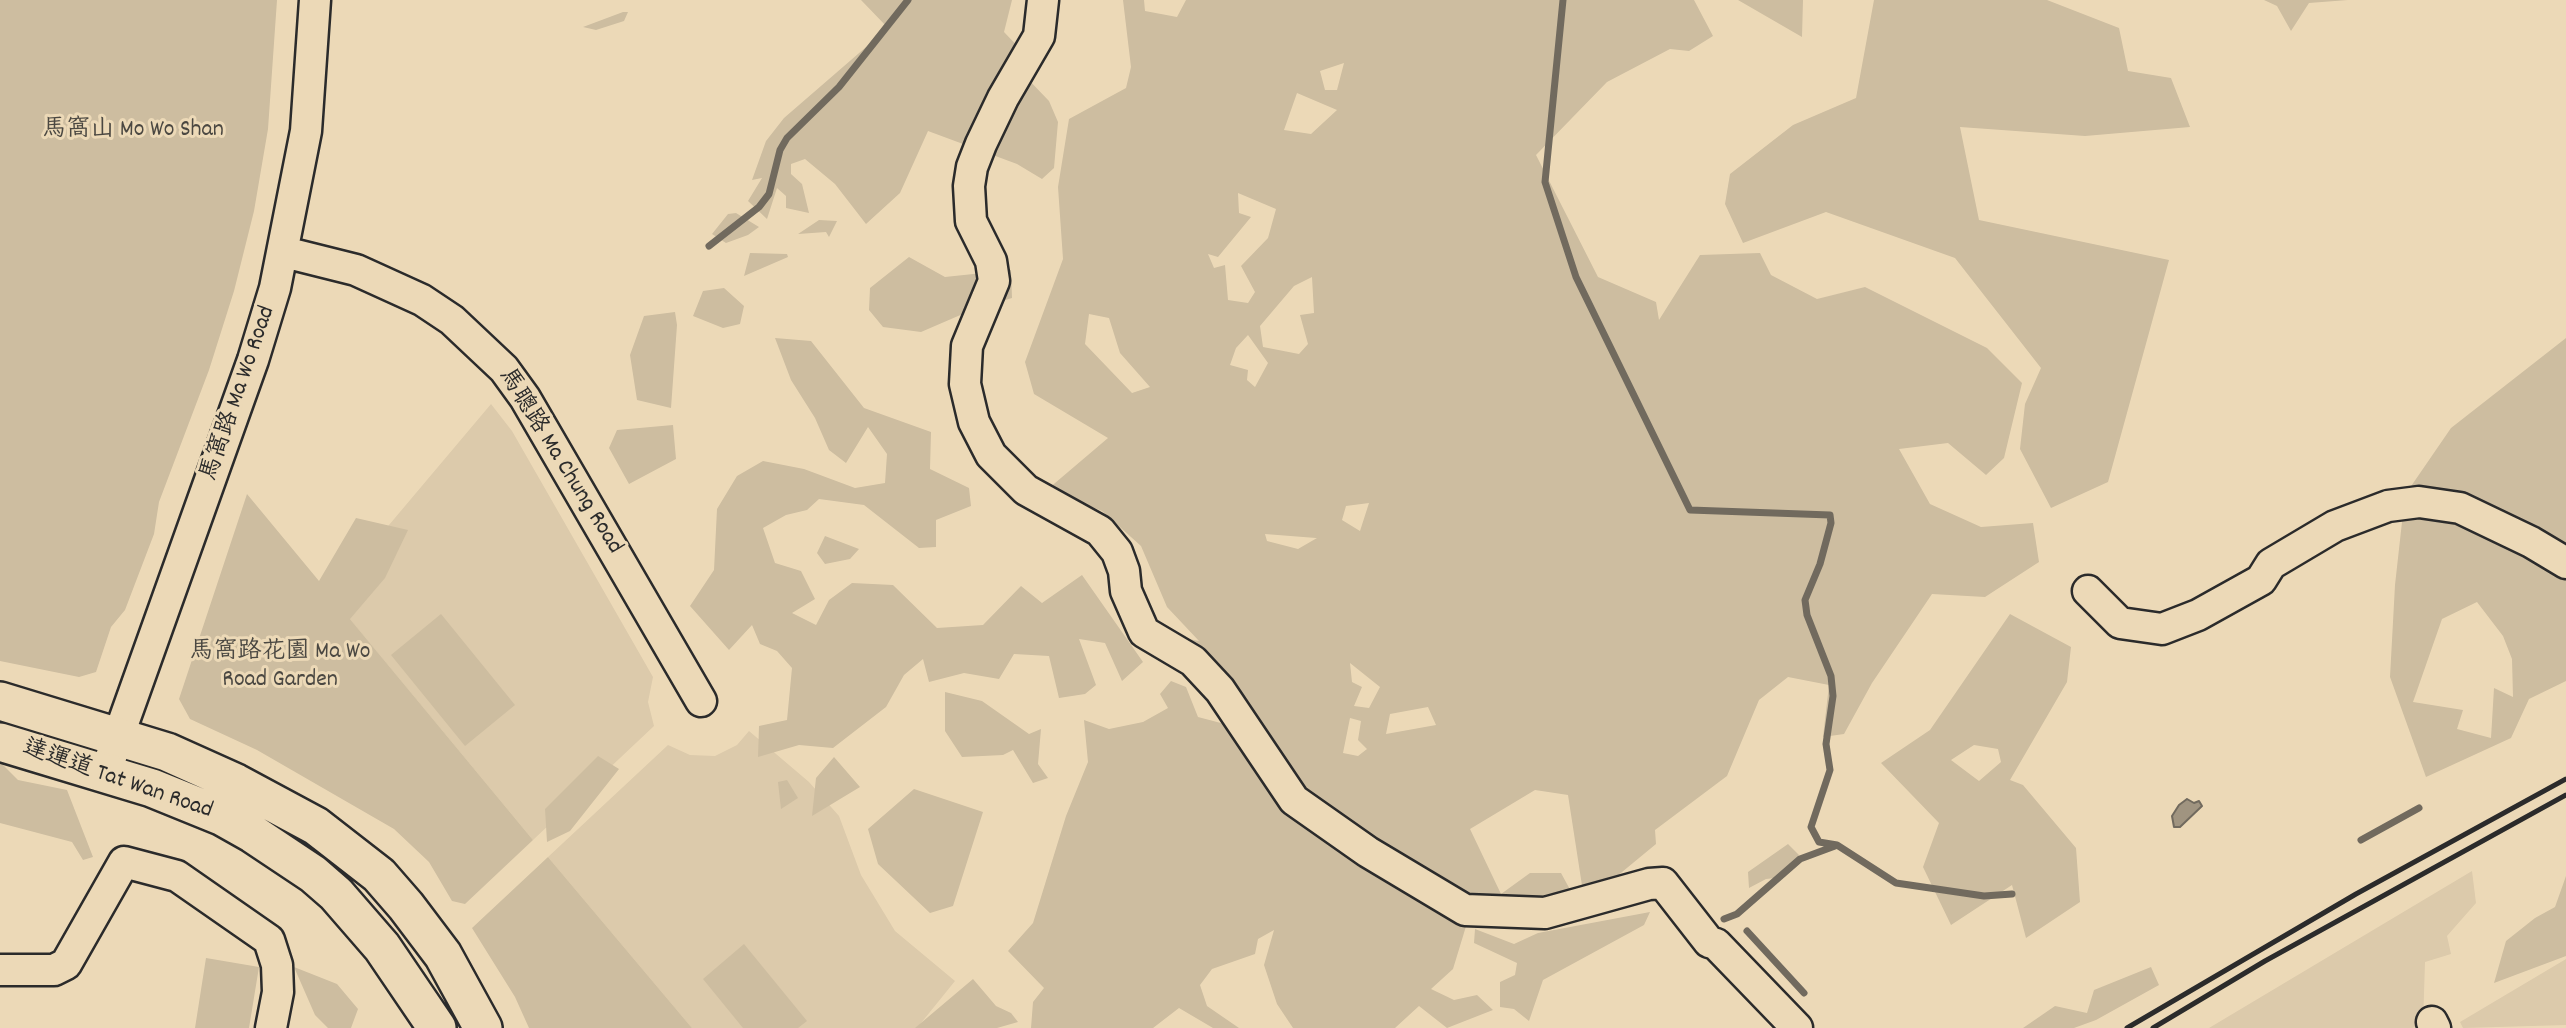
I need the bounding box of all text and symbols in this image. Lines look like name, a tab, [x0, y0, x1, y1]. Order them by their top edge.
park label: 馬窩山 Mo Wo Shan	[42, 118, 224, 146]
street label: 馬窩路 Ma Wo Road	[197, 303, 283, 485]
street label: 馬聰路 Ma Chung Road	[490, 364, 628, 560]
park label: 馬窩路花園 Ma Wo Road Garden	[190, 640, 370, 696]
street label: 達運道 Tat Wan Road	[18, 735, 216, 827]

